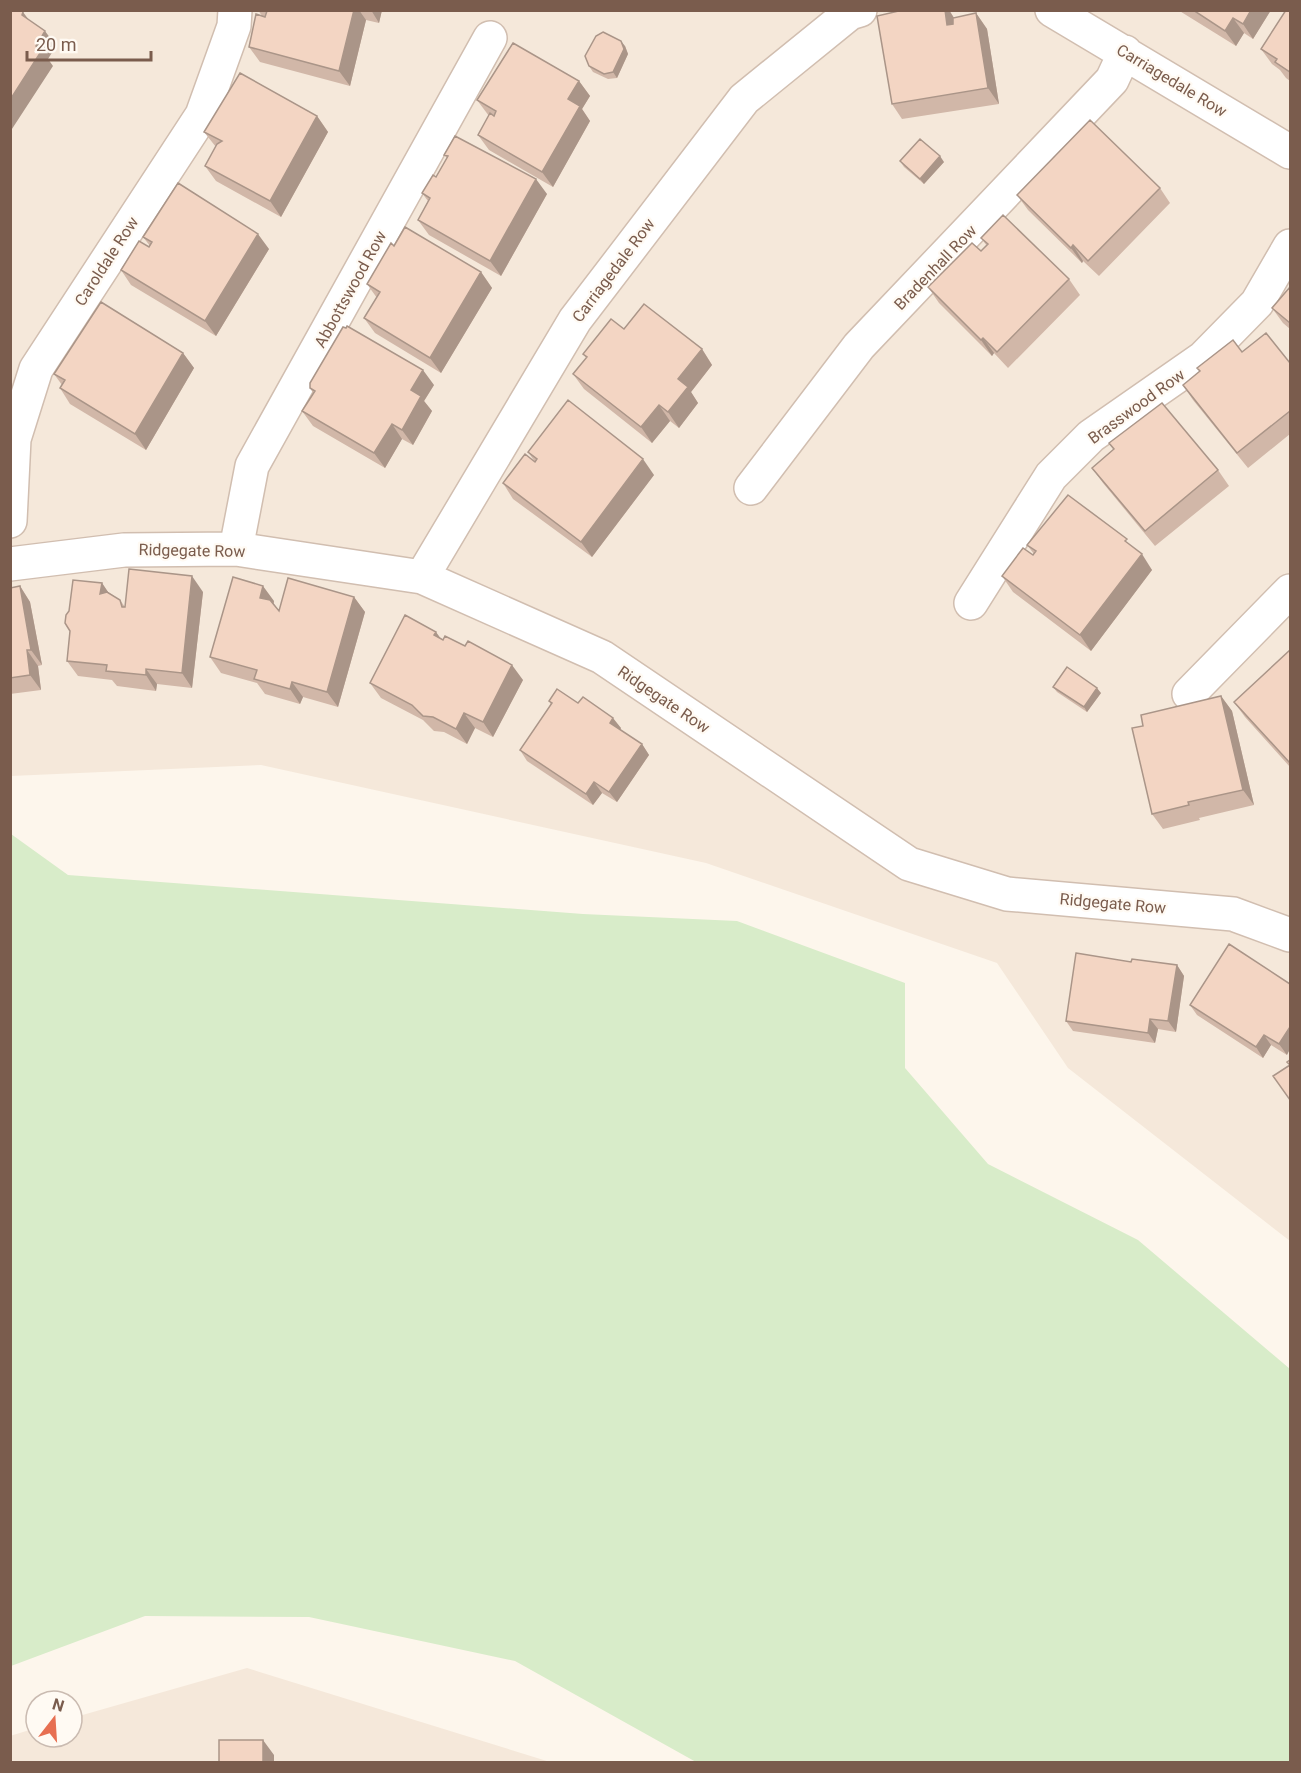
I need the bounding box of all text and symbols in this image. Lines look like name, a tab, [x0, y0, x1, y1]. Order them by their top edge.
scale bar	[27, 24, 152, 62]
text: 20 m	[36, 34, 76, 55]
street label: Carriagedale Row	[1113, 40, 1230, 121]
street label: Caroldale Row	[71, 213, 142, 309]
street label: Carriagedale Row	[568, 215, 659, 326]
street label: Bradenhall Row	[890, 221, 981, 314]
street label: Abbottswood Row	[310, 228, 390, 351]
street label: Brasswood Row	[1084, 365, 1188, 448]
street label: Ridgegate Row	[139, 540, 245, 561]
street label: Ridgegate Row	[614, 662, 713, 737]
street label: Ridgegate Row	[1059, 889, 1167, 918]
north arrow	[24, 1689, 84, 1749]
text: N	[50, 1694, 66, 1716]

